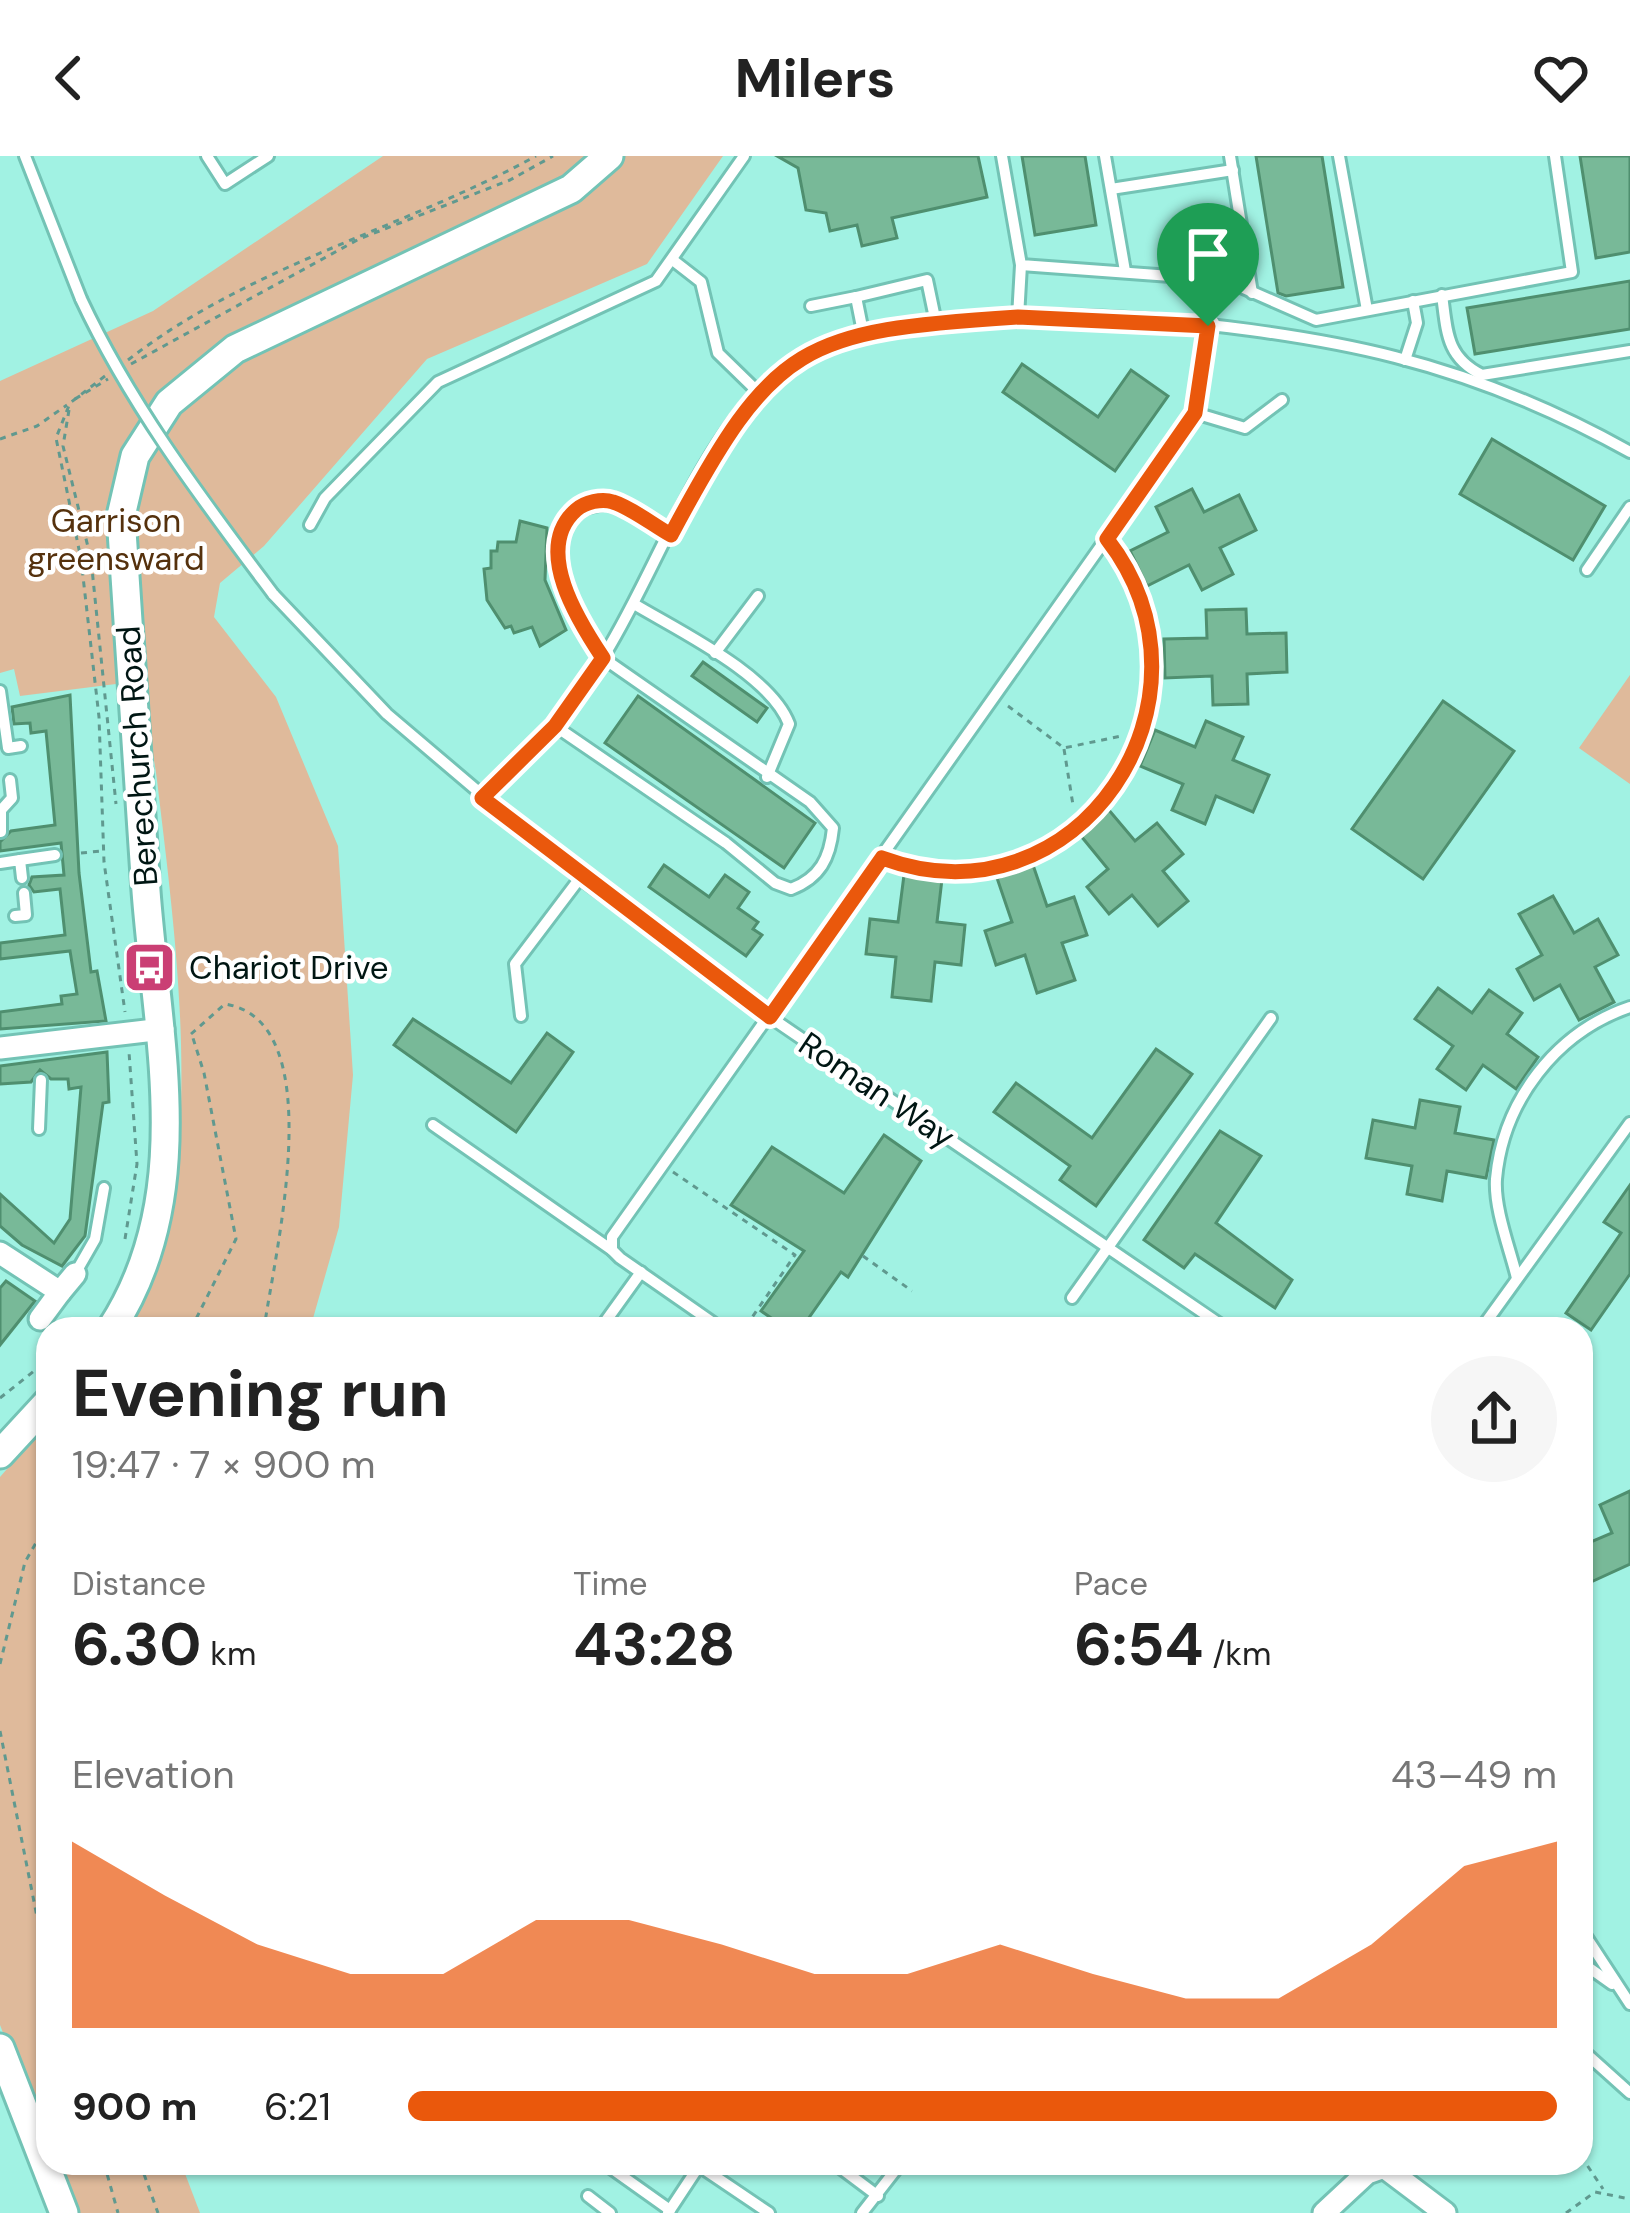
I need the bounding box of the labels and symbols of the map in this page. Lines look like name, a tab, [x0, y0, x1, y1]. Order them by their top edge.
pin	[1157, 203, 1259, 326]
park label: Garrison greensward	[27, 499, 205, 580]
street label: Berechurch Road	[106, 624, 168, 888]
bus stop icon: Chariot Drive	[122, 939, 178, 995]
place label: Chariot Drive	[189, 946, 389, 989]
street label: Roman Way	[791, 1022, 963, 1158]

